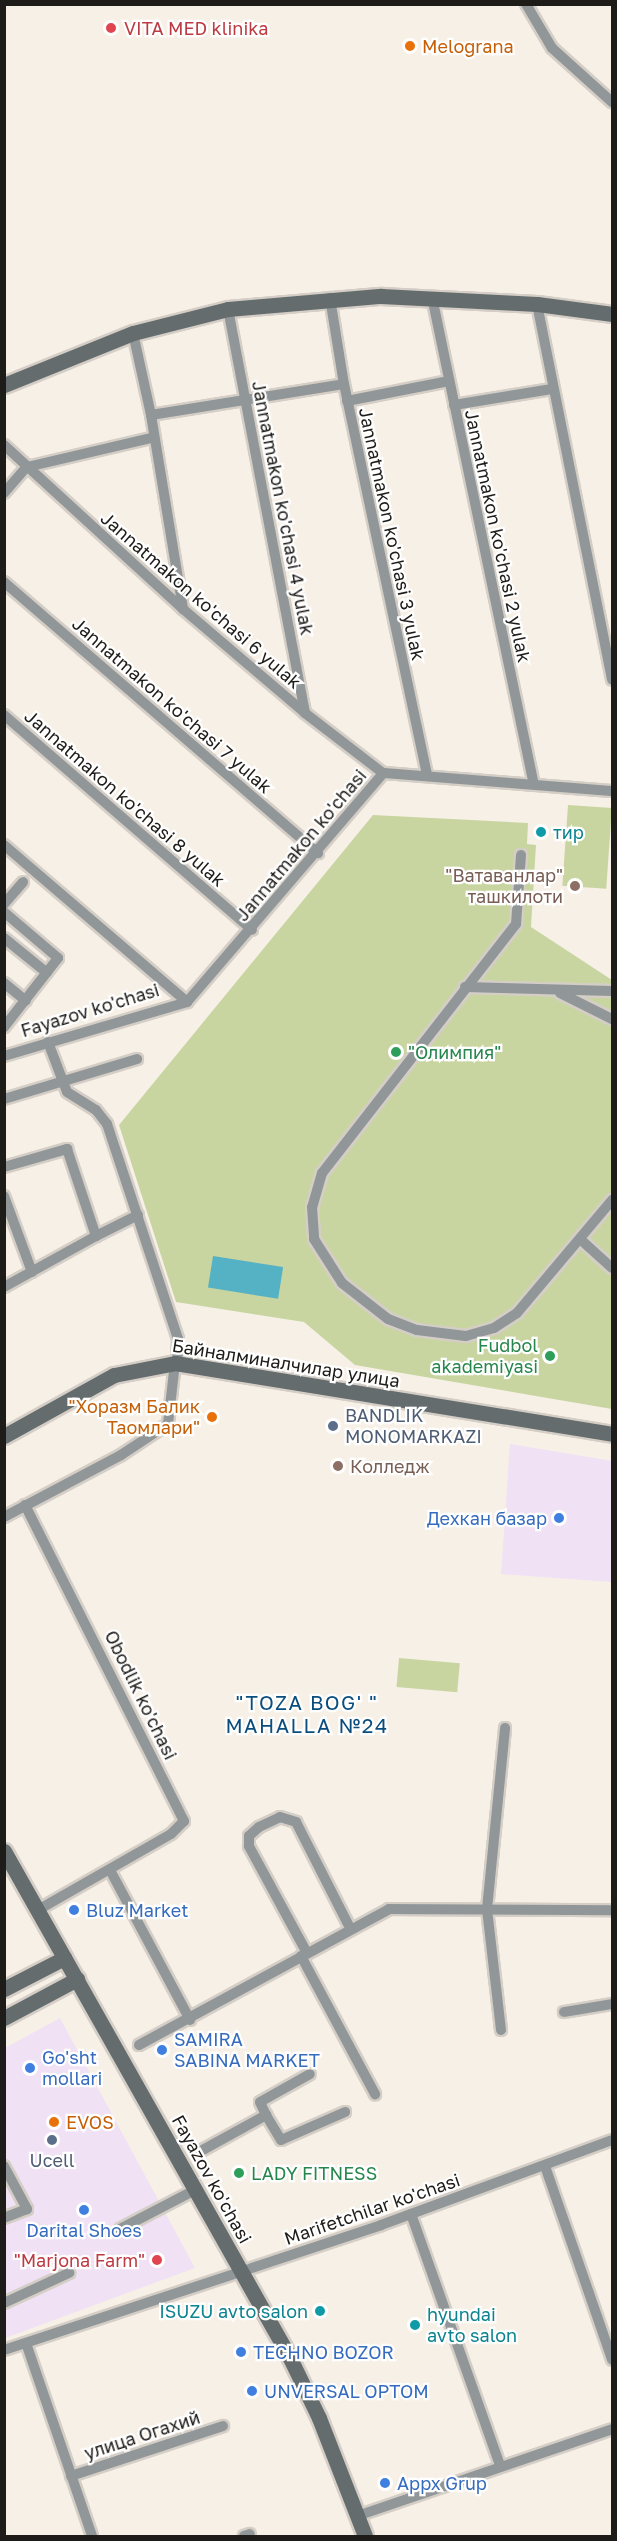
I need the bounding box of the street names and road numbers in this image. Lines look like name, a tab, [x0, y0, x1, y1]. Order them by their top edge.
street label: Jannatmakon ko'chasi 4 yulak	[248, 379, 318, 637]
street label: Jannatmakon ko'chasi 3 yulak	[355, 406, 429, 662]
street label: Jannatmakon ko'chasi 2 yulak	[461, 408, 535, 664]
street label: Jannatmakon ko'chasi 6 yulak	[96, 507, 306, 693]
street label: Jannatmakon ko'chasi 7 yulak	[68, 613, 276, 797]
street label: Jannatmakon ko'chasi 8 yulak	[20, 705, 230, 891]
street label: Jannatmakon ko'chasi	[231, 765, 371, 925]
street label: Fayazov ko'chasi	[18, 979, 162, 1041]
street label: Байналминалчилар улица	[171, 1334, 401, 1392]
street label: Obodlik ko'chasi	[100, 1627, 182, 1763]
street label: Fayazov ko'chasi	[168, 2111, 256, 2247]
street label: Marifetchilar ko'chasi	[281, 2169, 463, 2249]
street label: улица Огахий	[81, 2406, 203, 2464]

